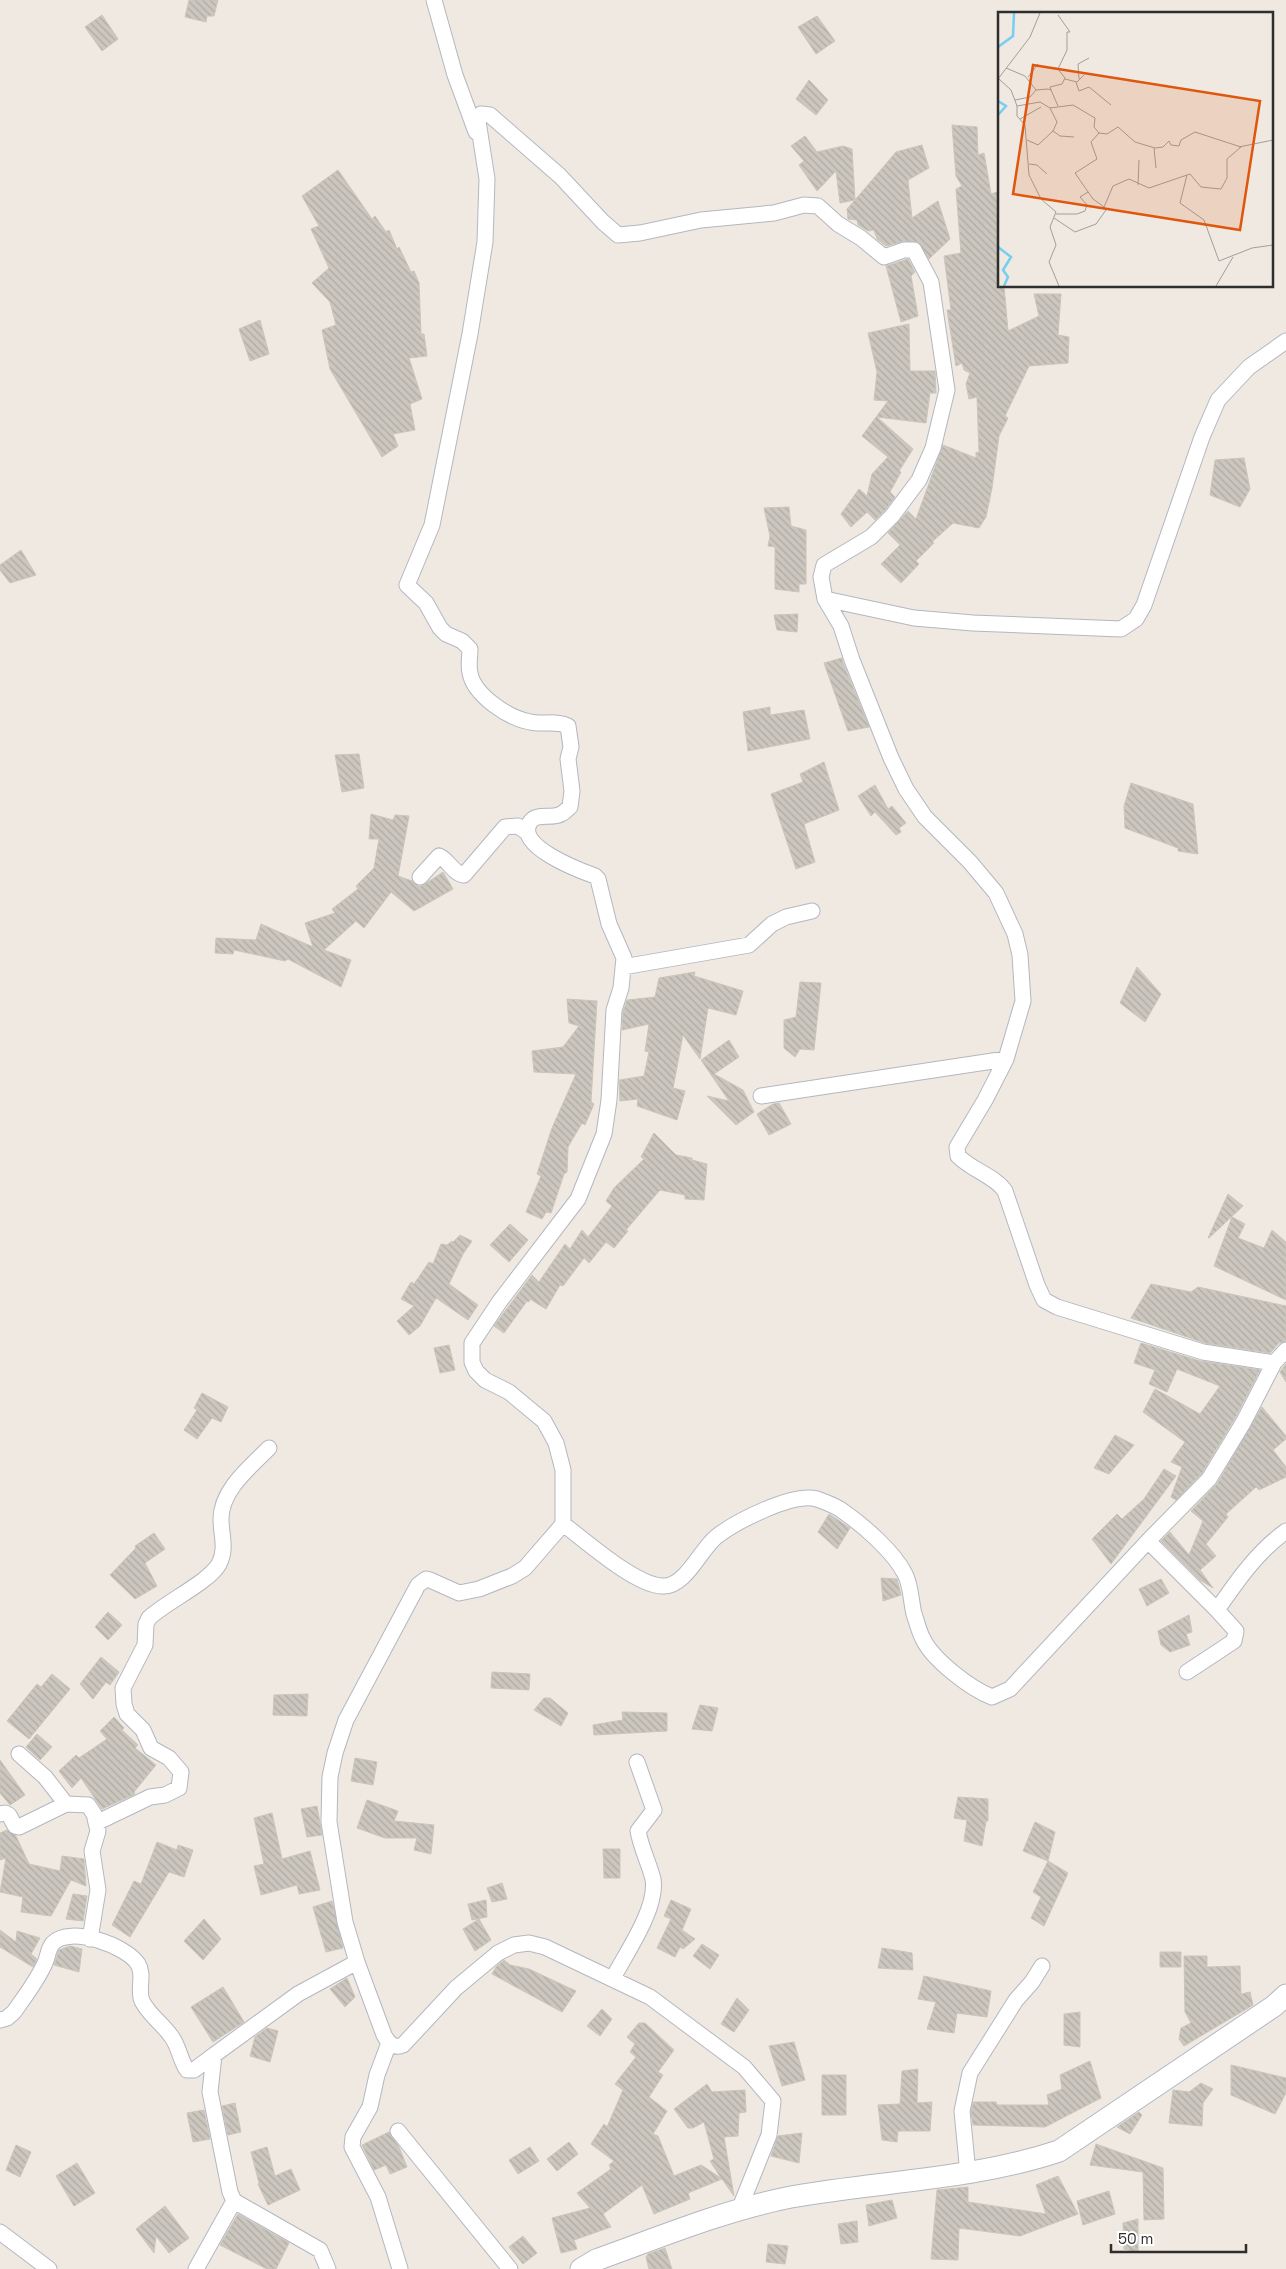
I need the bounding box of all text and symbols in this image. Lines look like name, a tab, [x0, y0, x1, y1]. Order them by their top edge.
inset map	[998, 12, 1274, 288]
scale bar	[1111, 2222, 1246, 2254]
text: 50 m	[1118, 2229, 1153, 2248]

